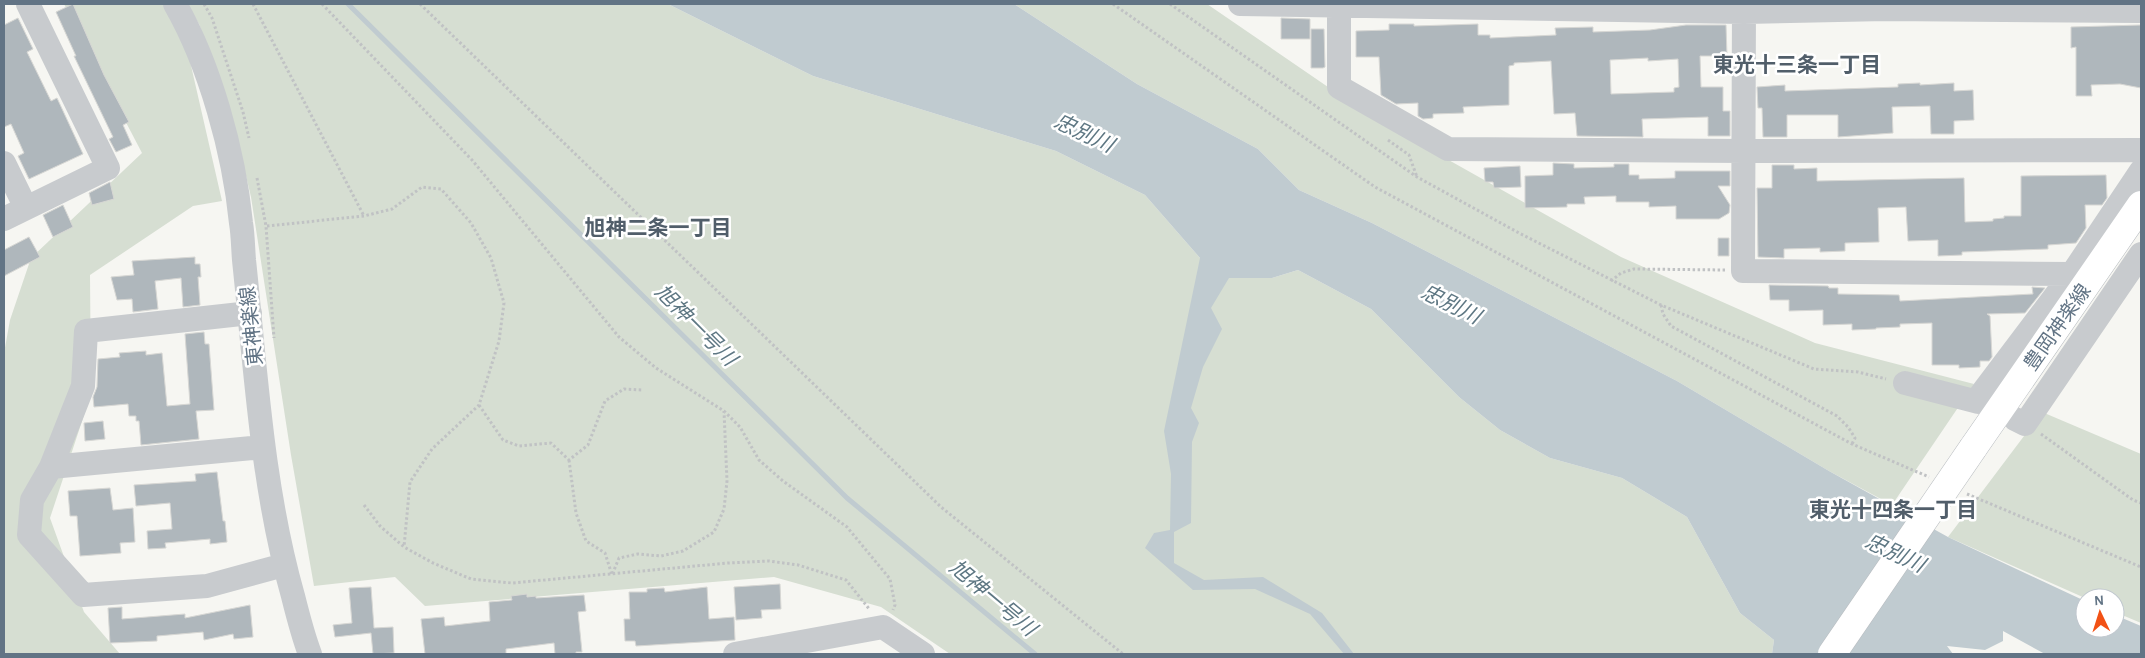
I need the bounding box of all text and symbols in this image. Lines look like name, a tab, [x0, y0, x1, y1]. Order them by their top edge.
district label: 東光十三条一丁目	[1713, 54, 1881, 76]
water label: 忠別川	[1051, 110, 1119, 157]
district label: 旭神二条一丁目	[585, 216, 732, 239]
water label: 旭神一号川	[651, 280, 742, 371]
water label: 忠別川	[1418, 280, 1486, 329]
street label: 豊岡神楽線	[2019, 280, 2095, 374]
street label: 東神楽線	[236, 285, 266, 367]
district label: 東光十四条一丁目	[1809, 499, 1977, 521]
water label: 忠別川	[1862, 530, 1930, 577]
water label: 旭神一号川	[946, 556, 1042, 641]
north arrow	[2075, 588, 2125, 638]
text: N	[2094, 594, 2105, 608]

